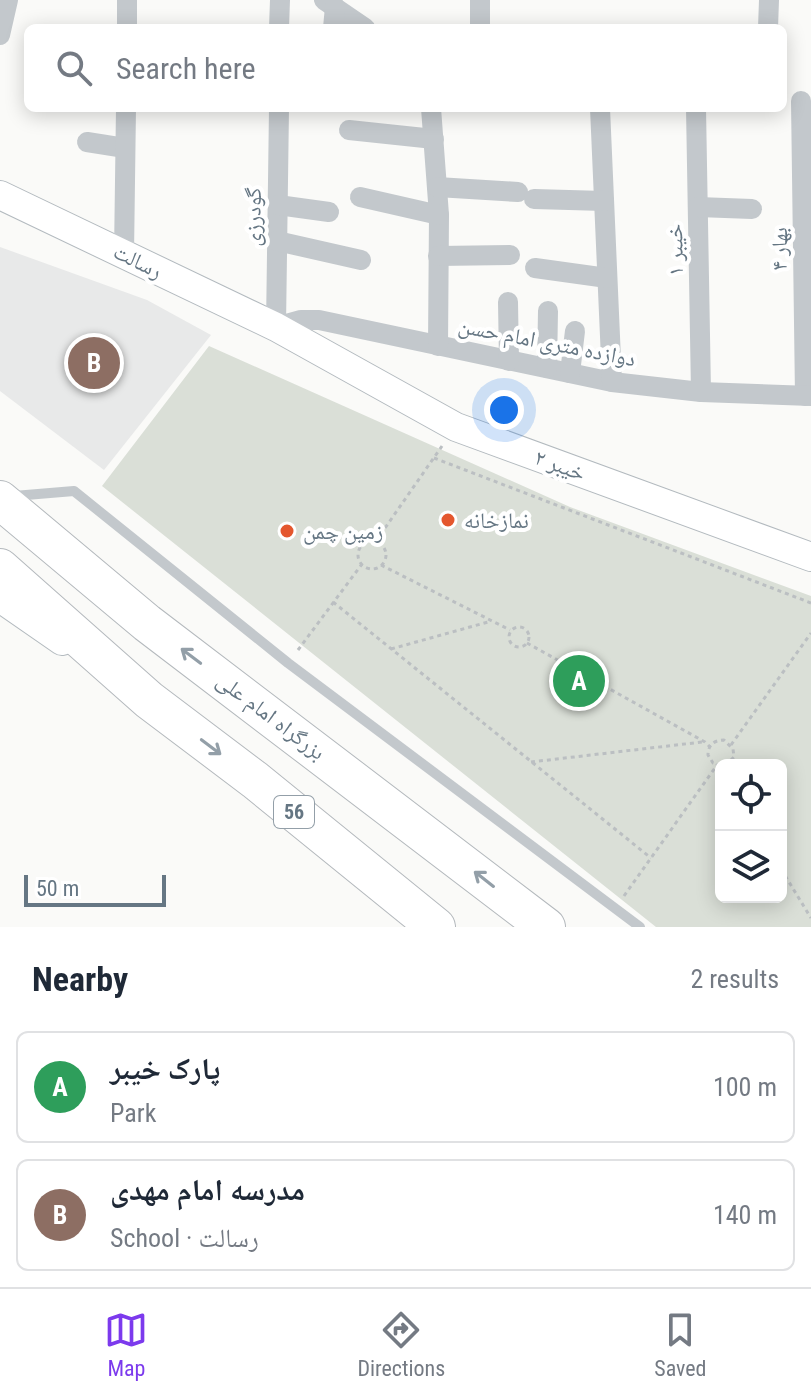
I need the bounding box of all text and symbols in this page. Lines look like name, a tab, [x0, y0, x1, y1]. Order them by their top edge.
search box	[24, 24, 787, 112]
icon: search	[52, 46, 96, 90]
text: Search here	[116, 51, 256, 86]
street label: گودرزی	[240, 187, 267, 247]
street label: خیبر ۱	[662, 224, 688, 276]
street label: بهار ۴	[767, 227, 792, 271]
street label: رسالت	[110, 239, 166, 283]
street label: دوازده متری امام حسن	[456, 313, 638, 373]
pin: B	[68, 333, 120, 393]
your location	[484, 390, 524, 430]
street label: خیبر ۲	[531, 444, 589, 486]
place label: نمازخانه	[464, 508, 529, 533]
marker: نمازخانه	[439, 511, 457, 529]
place label: زمین چمن	[303, 519, 383, 545]
marker: زمین چمن	[278, 522, 296, 540]
one-way arrow	[181, 647, 202, 664]
pin: A	[553, 651, 605, 711]
street label: بزرگراه امام علی	[211, 667, 330, 766]
one-way arrow	[200, 738, 221, 755]
map controls	[715, 759, 787, 903]
button: locate	[715, 759, 787, 831]
road number: 56	[274, 796, 314, 828]
button: layers	[715, 831, 787, 903]
scale bar	[24, 871, 166, 907]
one-way arrow	[474, 871, 495, 888]
text: 50 m	[36, 876, 79, 901]
text: Nearby	[32, 959, 128, 999]
text: 2 results	[690, 964, 779, 994]
text: پارک خیبر	[110, 1051, 220, 1086]
text: A	[52, 1072, 68, 1102]
text: 100 m	[713, 1072, 777, 1102]
text: Park	[110, 1098, 156, 1128]
text: مدرسه امام مهدی	[110, 1172, 305, 1207]
text: B	[53, 1200, 67, 1230]
text: 140 m	[713, 1200, 777, 1230]
text: School · رسالت	[110, 1223, 259, 1253]
tab: Map	[104, 1308, 148, 1381]
tab: Directions	[357, 1308, 445, 1381]
tab: Saved	[654, 1308, 707, 1381]

